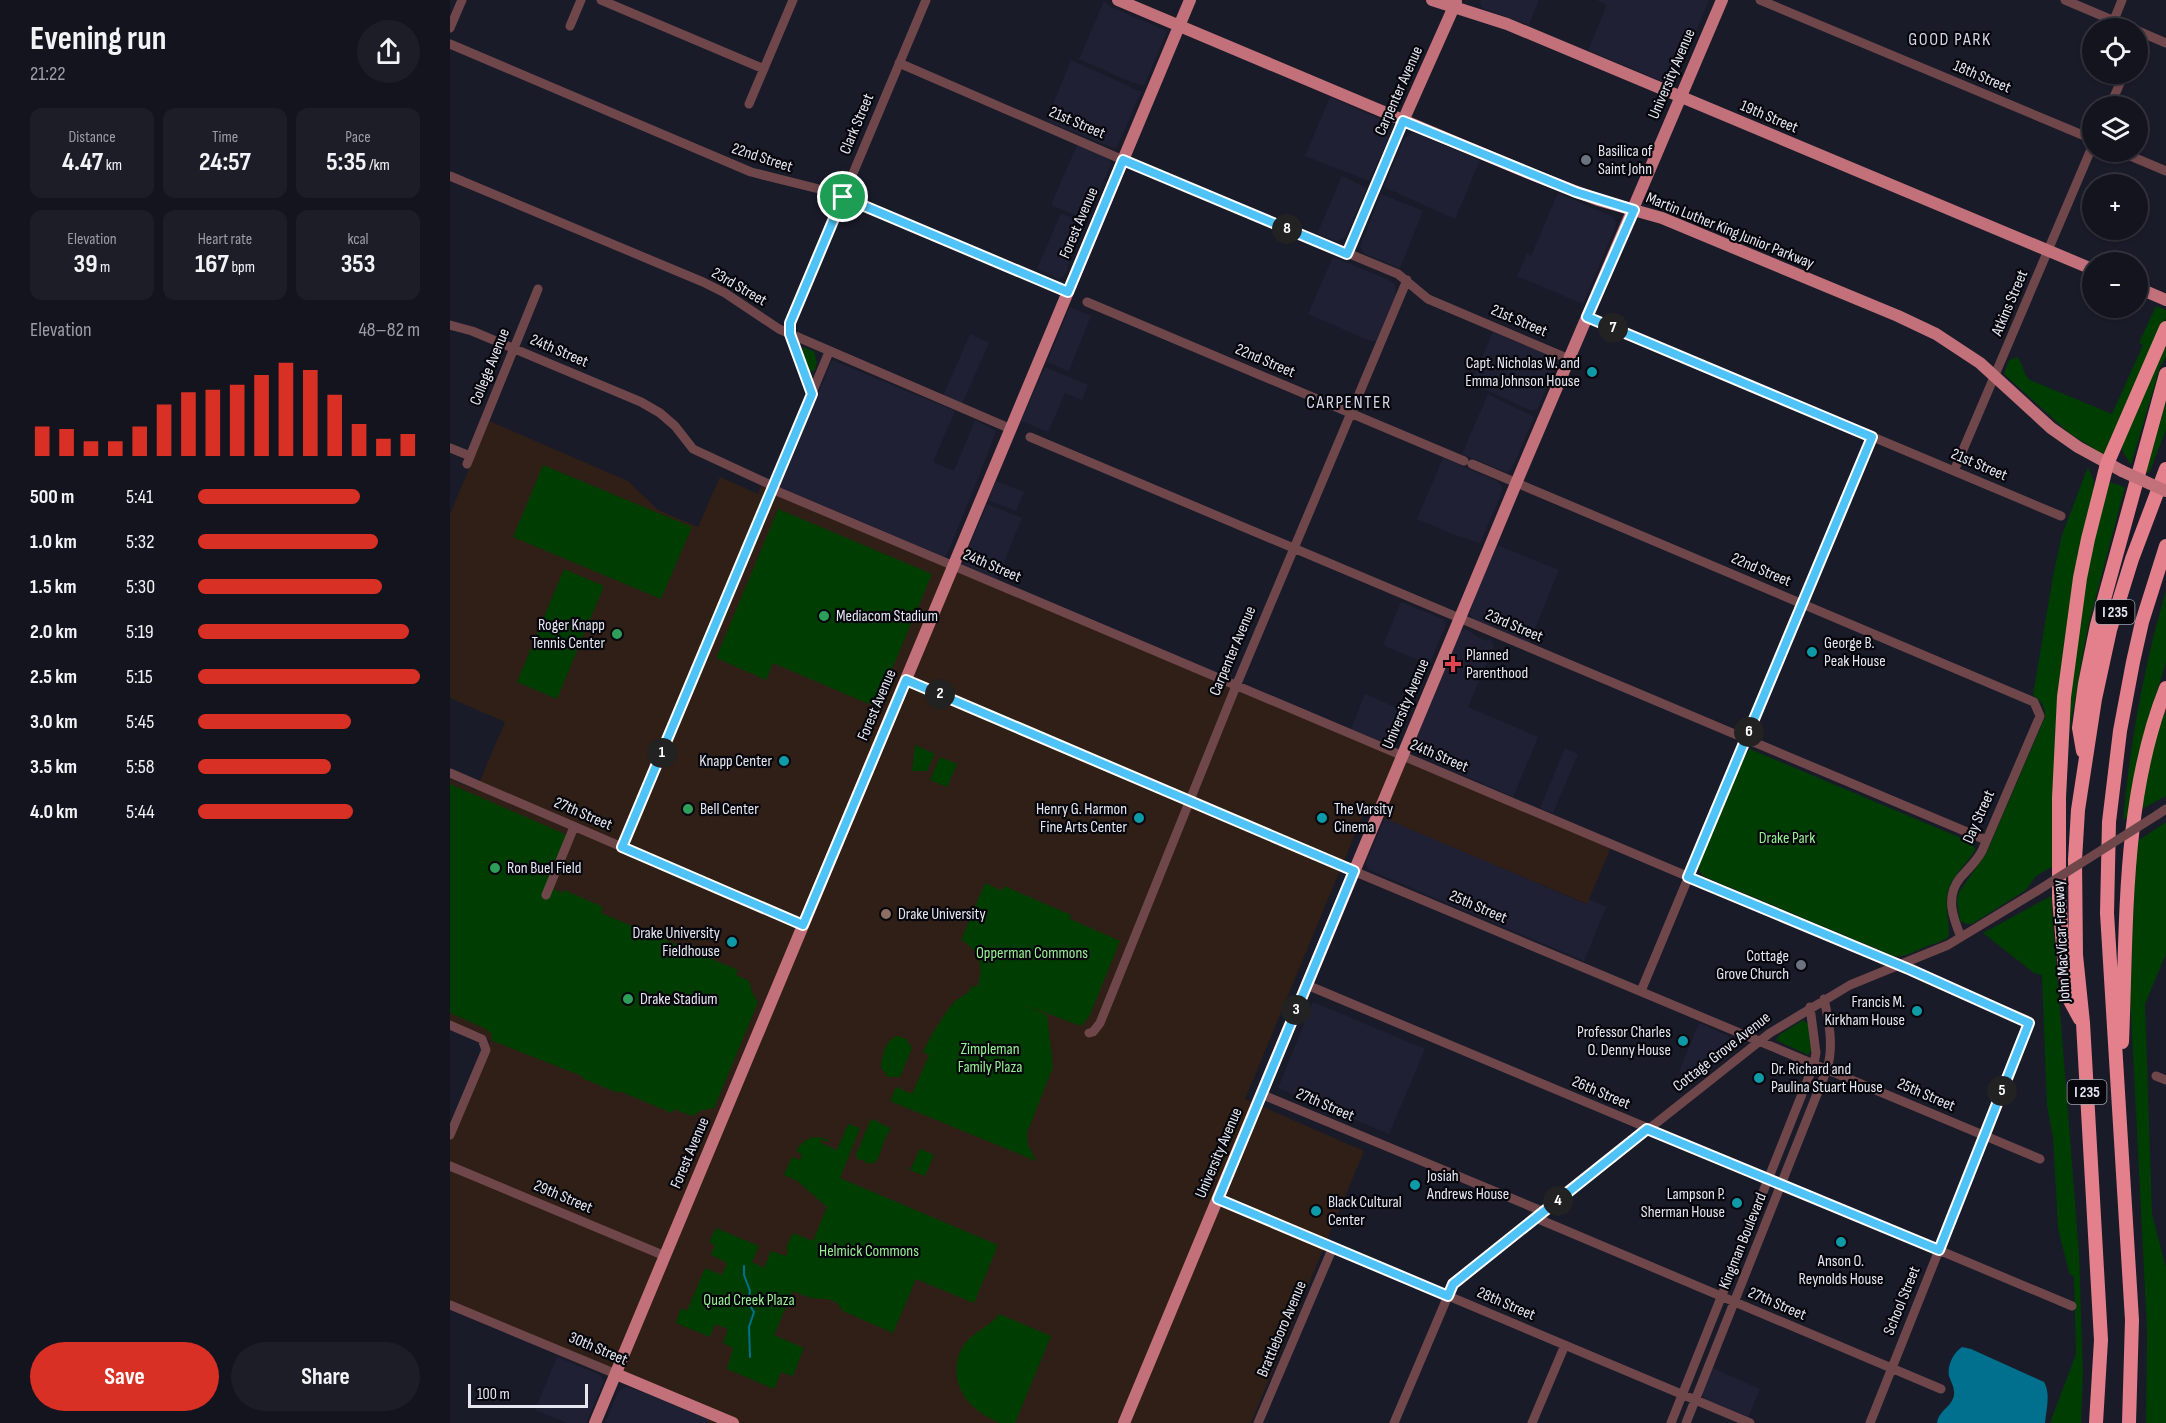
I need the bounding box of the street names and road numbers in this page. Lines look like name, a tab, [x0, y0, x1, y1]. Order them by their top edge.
street label: University Avenue	[1644, 26, 1700, 122]
street label: Carpenter Avenue	[1371, 43, 1427, 139]
street label: 18th Street	[1950, 56, 2014, 98]
street label: Clark Street	[836, 91, 878, 157]
street label: 19th Street	[1737, 96, 1801, 138]
street label: 21st Street	[1046, 103, 1108, 143]
street label: 22nd Street	[729, 139, 795, 177]
street label: Forest Avenue	[1055, 185, 1103, 261]
street label: Martin Luther King Junior Parkway	[1643, 189, 1817, 273]
street label: 23rd Street	[708, 264, 770, 310]
street label: Atkins Street	[1987, 267, 2032, 340]
street label: 21st Street	[1488, 301, 1550, 341]
street label: College Avenue	[466, 326, 514, 408]
street label: 24th Street	[527, 330, 591, 372]
street label: 22nd Street	[1232, 340, 1298, 382]
street label: 21st Street	[1948, 445, 2010, 485]
street label: 24th Street	[960, 545, 1024, 587]
street label: 22nd Street	[1728, 549, 1794, 591]
road number: I 235	[2096, 600, 2134, 624]
street label: Carpenter Avenue	[1206, 603, 1260, 699]
street label: 23rd Street	[1482, 605, 1546, 647]
street label: University Avenue	[1378, 656, 1434, 752]
street label: Forest Avenue	[853, 667, 901, 743]
street label: 24th Street	[1407, 735, 1471, 777]
street label: Day Street	[1959, 787, 1999, 847]
street label: 27th Street	[551, 793, 615, 835]
street label: John MacVicar Freeway	[2049, 880, 2075, 1003]
street label: 25th Street	[1446, 886, 1510, 928]
street label: Cottage Grove Avenue	[1669, 1008, 1775, 1096]
street label: 26th Street	[1569, 1072, 1633, 1114]
street label: 25th Street	[1894, 1074, 1958, 1116]
road number: I 235	[2068, 1080, 2106, 1104]
street label: 27th Street	[1293, 1084, 1357, 1126]
street label: University Avenue	[1191, 1105, 1247, 1201]
street label: Forest Avenue	[666, 1115, 714, 1191]
street label: 29th Street	[531, 1176, 595, 1218]
street label: Kingman Boulevard	[1715, 1190, 1771, 1292]
street label: School Street	[1880, 1264, 1924, 1338]
street label: Brattleboro Avenue	[1253, 1278, 1311, 1380]
street label: 28th Street	[1474, 1283, 1538, 1325]
street label: 27th Street	[1745, 1283, 1809, 1325]
street label: 30th Street	[566, 1328, 630, 1370]

